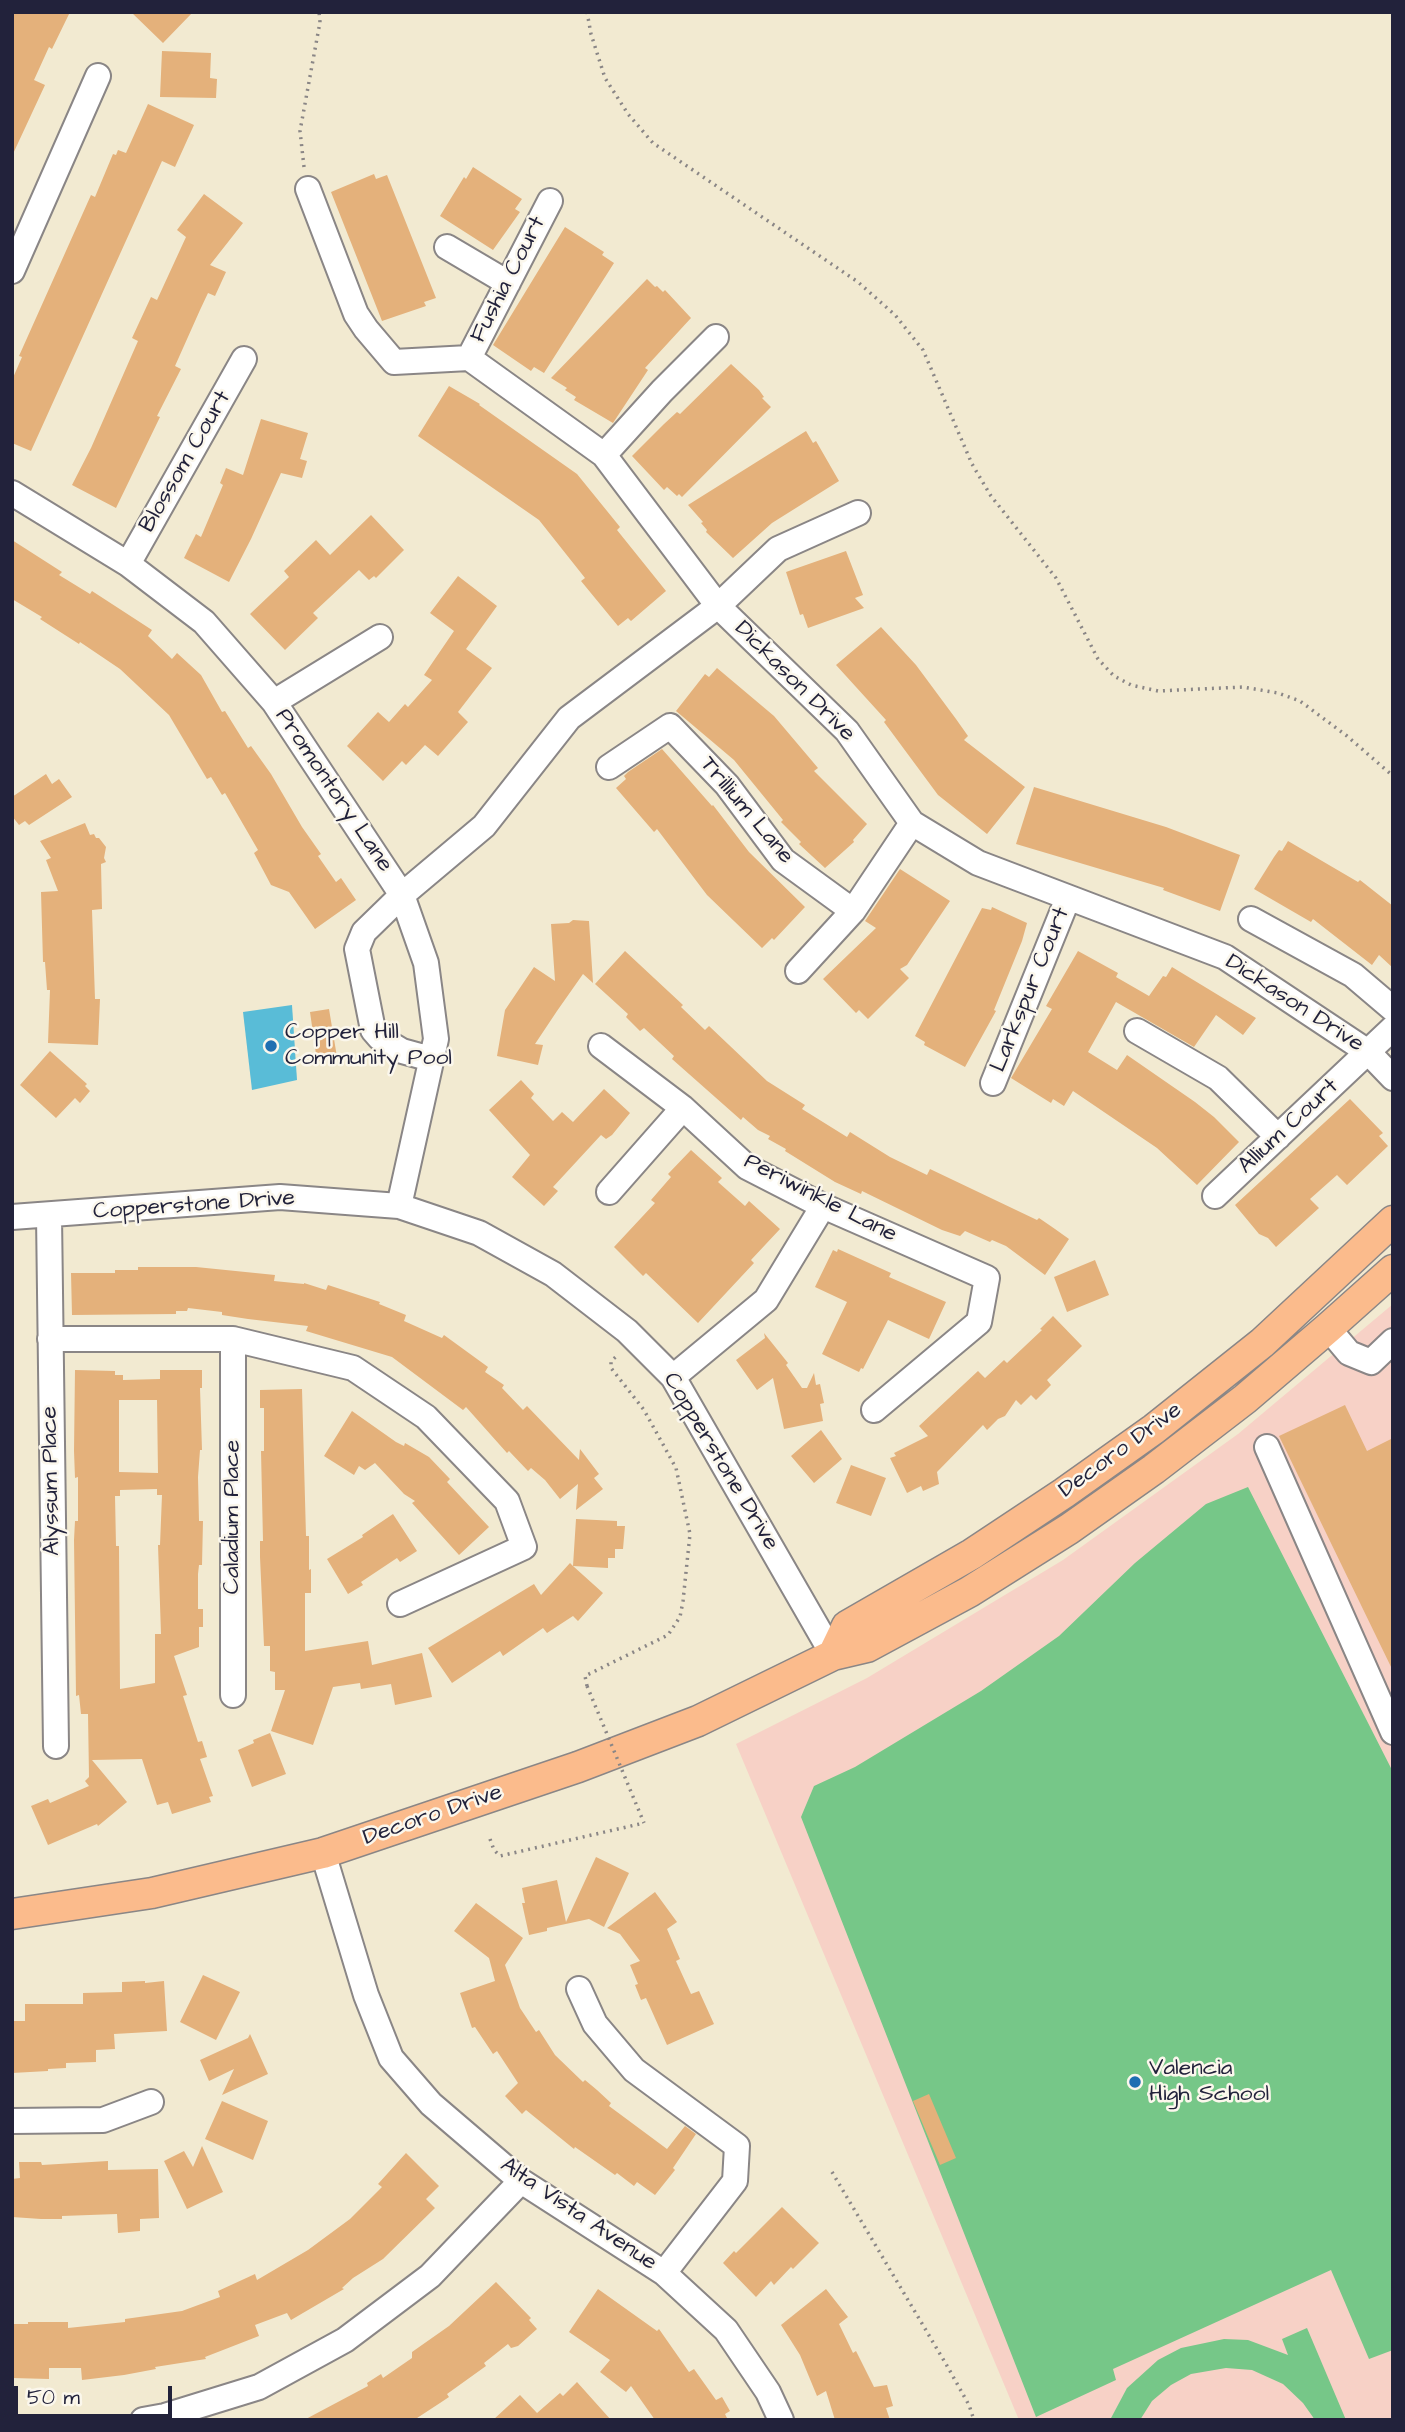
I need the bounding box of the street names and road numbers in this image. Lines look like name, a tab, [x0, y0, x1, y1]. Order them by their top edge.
street label: Fushia Court	[465, 212, 553, 348]
street label: Blossom Court	[134, 386, 238, 538]
street label: Dickason Drive	[728, 616, 860, 748]
street label: Promontory Lane	[268, 704, 398, 878]
street label: Trillium Lane	[693, 752, 799, 870]
street label: Larkspur Court	[985, 904, 1077, 1076]
street label: Dickason Drive	[1220, 949, 1368, 1059]
street label: Allium Court	[1233, 1074, 1345, 1180]
street label: Periwinkle Lane	[739, 1149, 901, 1249]
street label: Copperstone Drive	[92, 1185, 296, 1227]
street label: Copperstone Drive	[656, 1368, 784, 1556]
street label: Decoro Drive	[1054, 1397, 1188, 1505]
street label: Alyssum Place	[37, 1406, 67, 1556]
street label: Caladium Place	[219, 1440, 247, 1594]
street label: Decoro Drive	[360, 1779, 506, 1853]
street label: Alta Vista Avenue	[494, 2152, 662, 2278]

